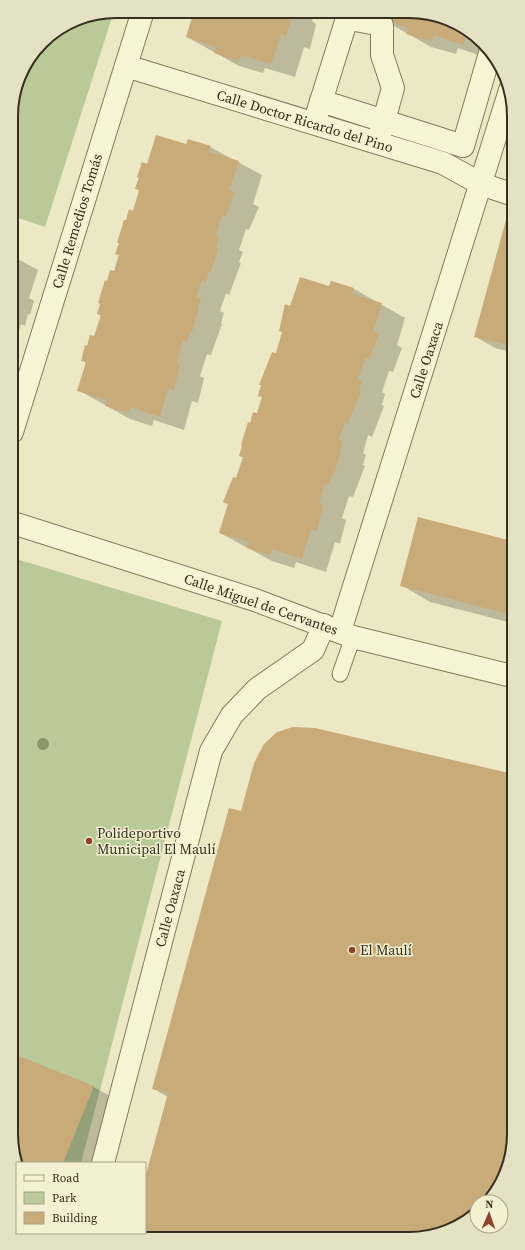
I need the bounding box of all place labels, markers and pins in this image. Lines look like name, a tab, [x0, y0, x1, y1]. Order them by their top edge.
place label: Polideportivo Municipal El Maulí	[97, 823, 216, 859]
marker: Polideportivo Municipal El Maulí	[84, 836, 94, 846]
place label: El Maulí	[360, 940, 412, 960]
marker: El Maulí	[347, 945, 357, 955]

